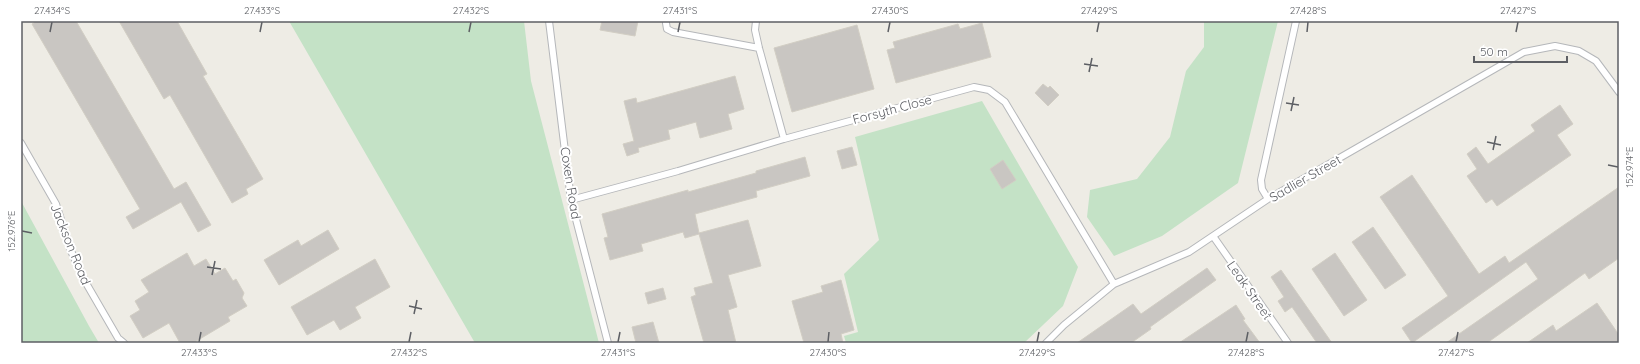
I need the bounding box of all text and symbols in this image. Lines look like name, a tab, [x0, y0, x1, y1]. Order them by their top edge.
text: 27.434°S	[34, 4, 70, 17]
text: 27.433°S	[244, 4, 280, 17]
text: 27.432°S	[453, 4, 490, 17]
text: 27.431°S	[663, 4, 698, 17]
text: 27.430°S	[872, 4, 909, 17]
text: 27.429°S	[1081, 4, 1118, 17]
text: 27.428°S	[1290, 4, 1327, 17]
text: 27.427°S	[1500, 4, 1536, 17]
scale bar	[1474, 38, 1567, 64]
text: 50 m	[1480, 44, 1508, 59]
street label: Forsyth Close	[851, 91, 933, 127]
street label: Coxen Road	[557, 146, 585, 220]
text: 152.974°E	[1623, 146, 1636, 187]
street label: Sadlier Street	[1266, 151, 1344, 205]
street label: Jackson Road	[47, 201, 95, 287]
text: 152.976°E	[5, 210, 18, 252]
street label: Leak Street	[1224, 257, 1276, 323]
text: 27.433°S	[181, 346, 217, 359]
text: 27.432°S	[391, 346, 428, 359]
text: 27.431°S	[601, 346, 636, 359]
text: 27.430°S	[810, 346, 847, 359]
text: 27.429°S	[1019, 346, 1056, 359]
text: 27.428°S	[1228, 346, 1265, 359]
text: 27.427°S	[1438, 346, 1474, 359]

